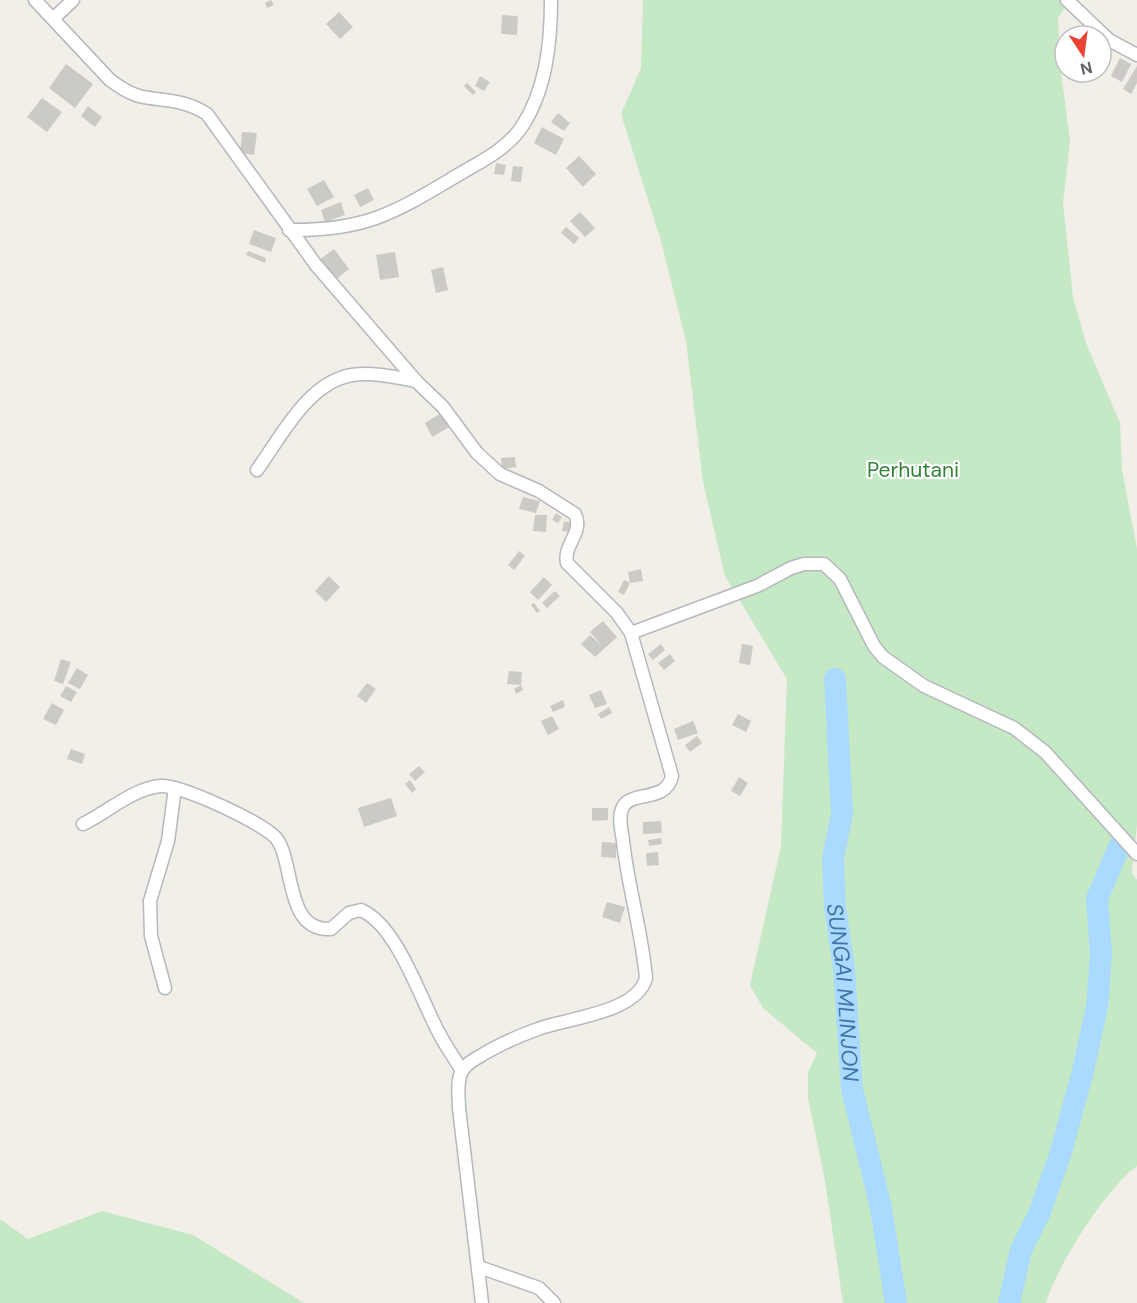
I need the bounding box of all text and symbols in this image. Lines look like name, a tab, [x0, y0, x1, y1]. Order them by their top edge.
north arrow	[1053, 24, 1113, 84]
text: N	[1078, 57, 1094, 80]
park label: Perhutani	[867, 456, 959, 484]
water label: SUNGAI MLINJON	[820, 901, 866, 1083]

